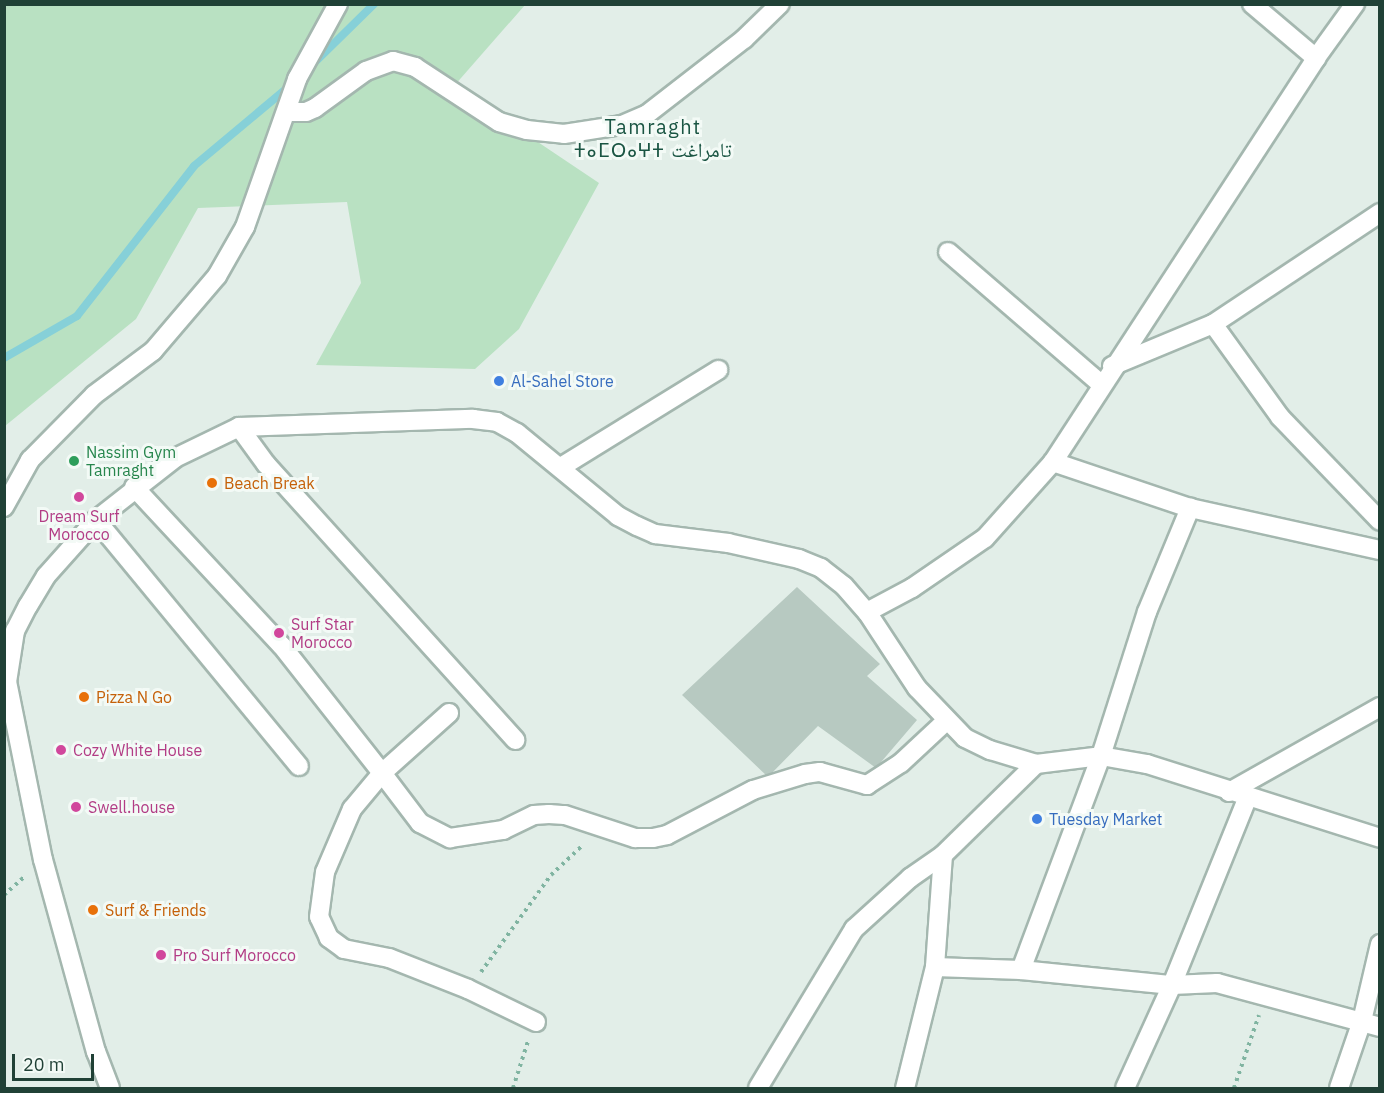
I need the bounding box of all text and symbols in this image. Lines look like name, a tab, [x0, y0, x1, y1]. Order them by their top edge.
district label: Tamraght ⵜⴰⵎⵔⴰⵖⵜ تامراغت	[580, 114, 726, 161]
place label: Al-Sahel Store	[511, 371, 614, 391]
marker: Al-Sahel Store	[492, 374, 506, 388]
place label: Nassim Gym Tamraght	[86, 442, 176, 480]
marker: Nassim Gym Tamraght	[67, 454, 81, 468]
place label: Beach Break	[224, 473, 315, 493]
marker: Beach Break	[205, 476, 219, 490]
marker: Dream Surf Morocco	[72, 490, 86, 504]
place label: Dream Surf Morocco	[38, 506, 120, 544]
place label: Surf Star Morocco	[291, 614, 354, 652]
marker: Surf Star Morocco	[272, 626, 286, 640]
place label: Pizza N Go	[96, 687, 172, 707]
marker: Pizza N Go	[77, 690, 91, 704]
place label: Cozy White House	[73, 740, 202, 760]
marker: Cozy White House	[54, 743, 68, 757]
place label: Swell.house	[88, 797, 175, 817]
marker: Swell.house	[69, 800, 83, 814]
place label: Tuesday Market	[1049, 809, 1162, 829]
marker: Tuesday Market	[1030, 812, 1044, 826]
place label: Surf & Friends	[105, 900, 207, 920]
marker: Surf & Friends	[86, 903, 100, 917]
place label: Pro Surf Morocco	[173, 945, 296, 965]
marker: Pro Surf Morocco	[154, 948, 168, 962]
scale bar	[15, 1042, 98, 1080]
text: 20 m	[23, 1053, 65, 1076]

